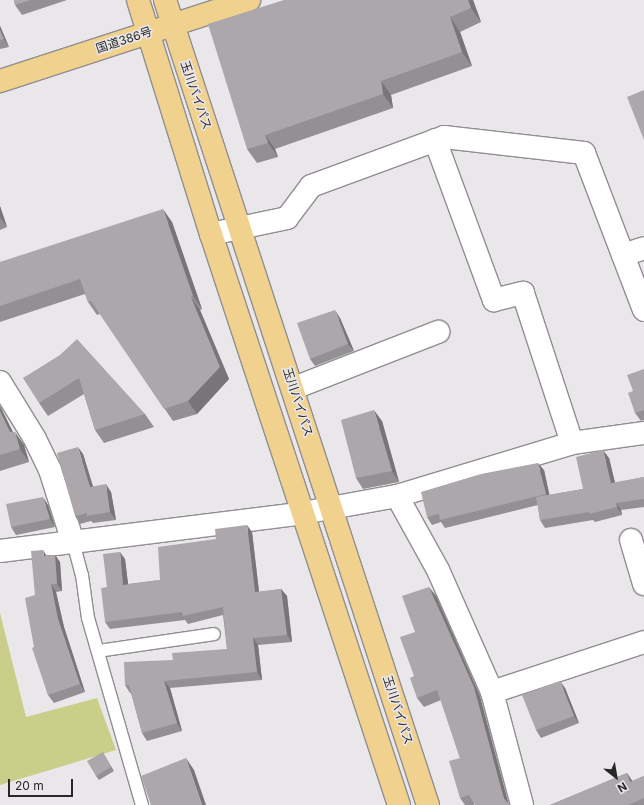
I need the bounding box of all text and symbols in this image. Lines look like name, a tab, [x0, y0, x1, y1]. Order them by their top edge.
street label: 国道386号	[94, 24, 154, 56]
street label: 玉川バイパス	[177, 59, 215, 131]
street label: 玉川バイパス	[280, 366, 316, 438]
street label: 玉川バイパス	[380, 674, 416, 746]
north arrow	[596, 757, 636, 797]
scale bar	[10, 771, 75, 797]
text: 20 m	[15, 778, 44, 793]
text: N	[615, 779, 629, 795]

